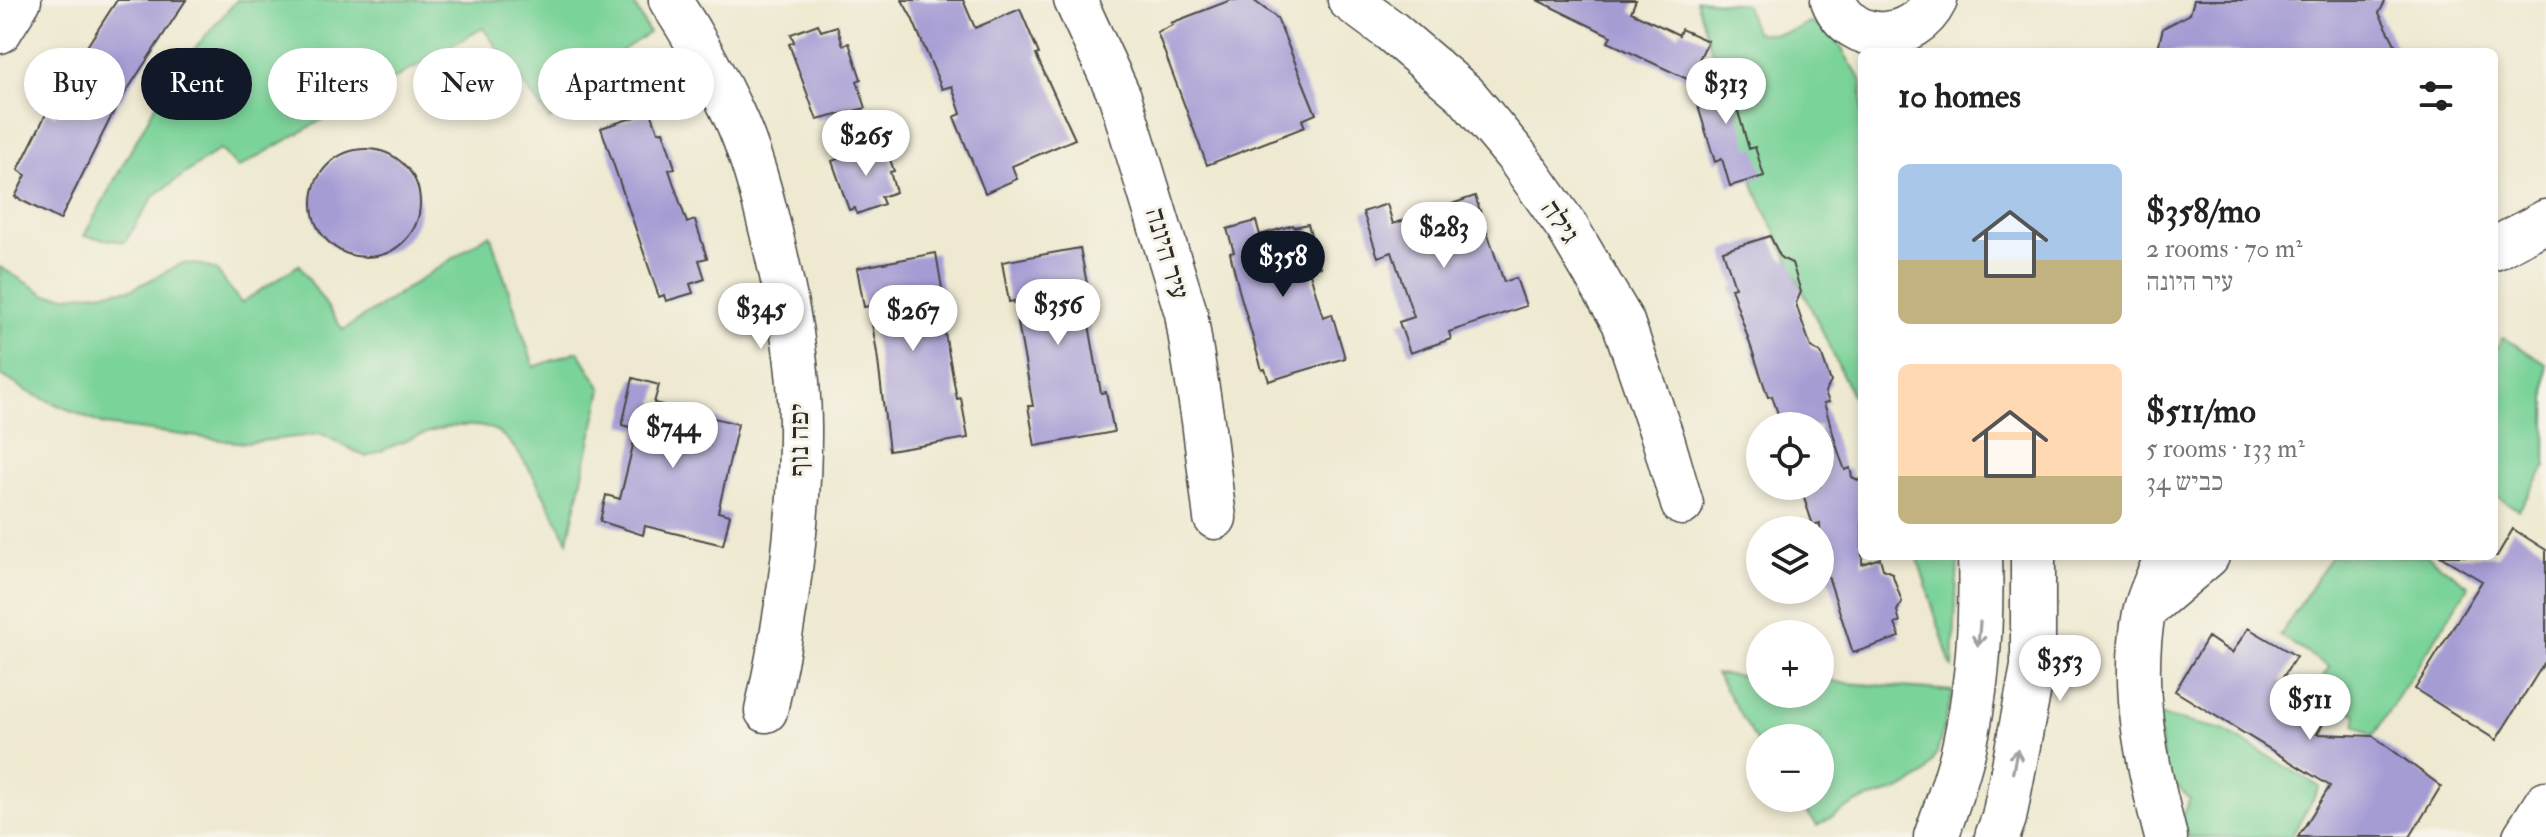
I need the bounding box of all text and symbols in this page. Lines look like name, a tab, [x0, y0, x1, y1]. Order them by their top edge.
chip: Buy	[24, 48, 125, 120]
chip: Rent	[141, 48, 252, 120]
chip: Filters	[268, 48, 397, 120]
chip: New	[413, 48, 522, 120]
chip: Apartment	[538, 48, 714, 120]
pin: $313	[1679, 58, 1773, 126]
text: $313	[1704, 68, 1748, 100]
icon: filters	[2414, 74, 2458, 118]
text: 10 homes	[1898, 75, 2021, 118]
pin: $265	[819, 110, 913, 178]
text: $265	[840, 120, 892, 152]
text: $358/mo	[2146, 190, 2261, 233]
street label: גילה	[1532, 193, 1587, 251]
icon: home	[1962, 196, 2058, 292]
pin: $283	[1397, 202, 1491, 270]
street label: עיר היונה	[1137, 204, 1196, 303]
text: $283	[1419, 212, 1469, 244]
pin: $358	[1236, 231, 1330, 299]
text: 2 rooms · 70 m²	[2146, 233, 2303, 265]
text: $358	[1259, 241, 1307, 273]
text: עיר היונה	[2146, 266, 2233, 298]
pin: $356	[1011, 279, 1105, 347]
pin: $345	[714, 283, 808, 351]
pin: $267	[866, 285, 960, 353]
text: $356	[1033, 289, 1083, 321]
text: $345	[736, 293, 786, 325]
text: $267	[887, 295, 939, 327]
text: $511/mo	[2146, 390, 2256, 433]
icon: home	[1962, 396, 2058, 492]
pin: $744	[626, 402, 720, 470]
street label: יפה נוף	[782, 403, 817, 477]
text: $744	[646, 412, 700, 444]
map controls	[1746, 412, 1834, 812]
button: locate	[1746, 412, 1834, 500]
text: 5 rooms · 133 m²	[2146, 433, 2305, 465]
text: כביש 34	[2146, 466, 2223, 498]
button: layers	[1746, 516, 1834, 604]
button: +	[1746, 620, 1834, 708]
one-way arrow	[1971, 620, 1986, 647]
pin: $353	[2013, 635, 2107, 703]
text: $353	[2037, 645, 2083, 677]
pin: $511	[2263, 674, 2357, 742]
text: $511	[2288, 684, 2332, 716]
button: −	[1746, 724, 1834, 812]
one-way arrow	[2008, 749, 2023, 775]

